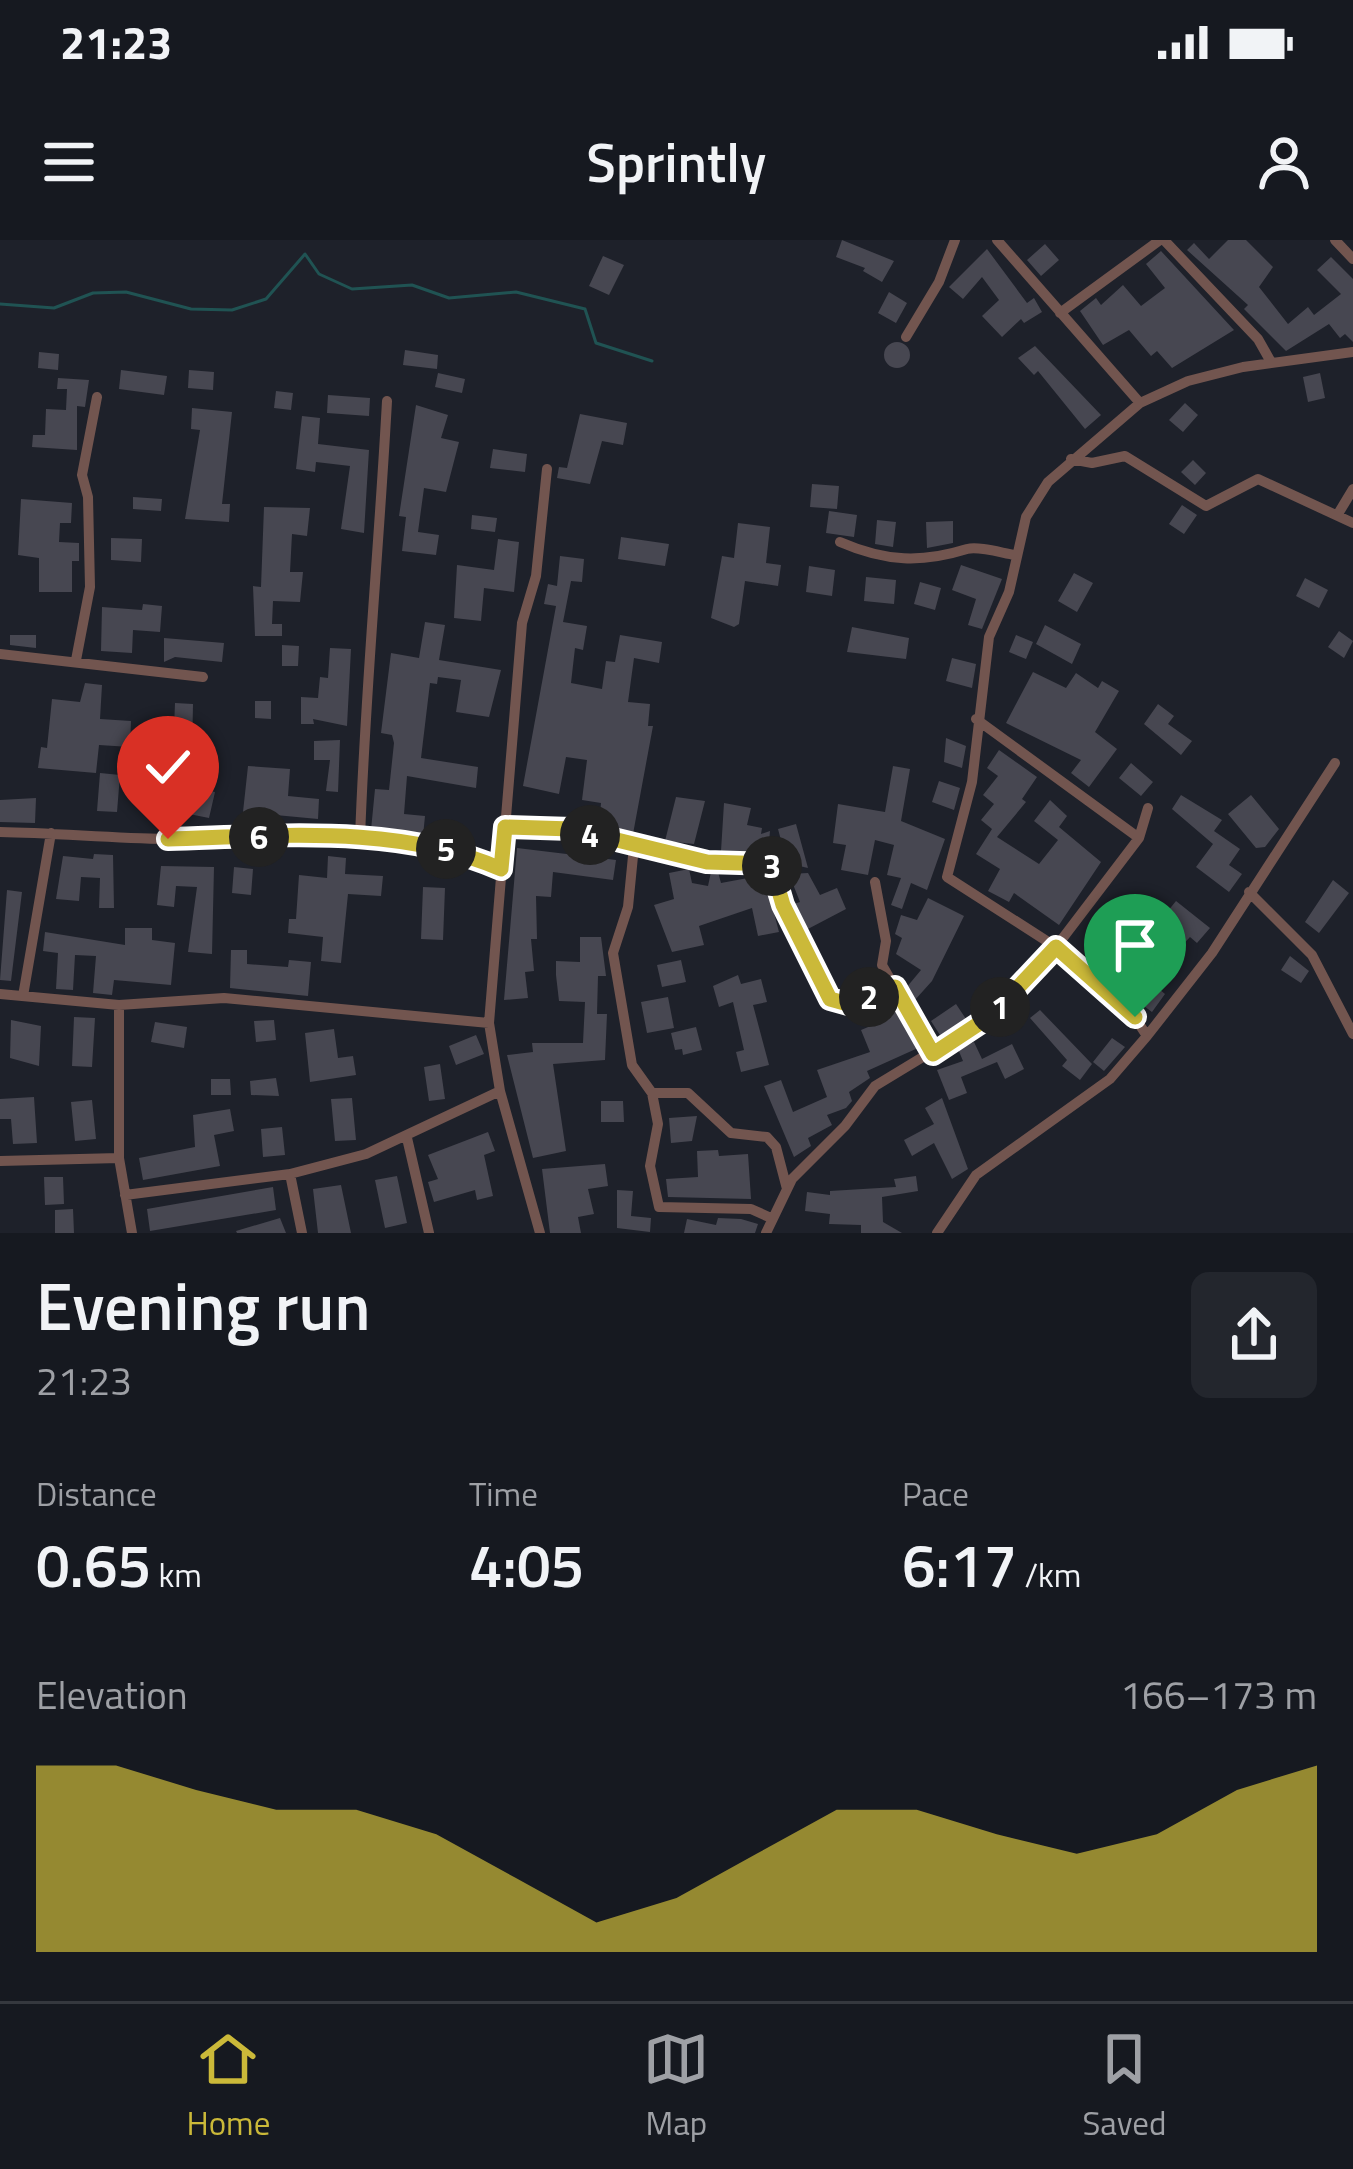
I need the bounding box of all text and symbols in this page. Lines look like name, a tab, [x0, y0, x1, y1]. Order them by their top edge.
text: 21:23	[60, 8, 172, 76]
text: Sprintly	[587, 121, 766, 203]
icon: menu	[36, 129, 102, 195]
icon: person	[1251, 129, 1317, 195]
pin	[117, 716, 219, 839]
icon: check	[135, 734, 201, 800]
pin: 4	[560, 805, 620, 865]
pin: 6	[229, 807, 289, 867]
text: 4	[581, 810, 599, 860]
text: 6	[250, 812, 268, 862]
pin: 5	[416, 819, 476, 879]
text: 5	[437, 824, 455, 874]
pin: 3	[742, 836, 802, 896]
text: 3	[763, 841, 781, 891]
pin	[1084, 894, 1186, 1017]
icon: arrive	[1102, 912, 1168, 978]
pin: 2	[839, 967, 899, 1027]
text: 2	[860, 972, 878, 1022]
pin: 1	[970, 977, 1030, 1037]
text: 1	[991, 982, 1009, 1032]
text: Evening run	[36, 1255, 370, 1356]
button: share	[1191, 1272, 1317, 1398]
text: 21:23	[36, 1351, 132, 1410]
text: Distance	[36, 1469, 157, 1519]
text: Time	[469, 1469, 538, 1519]
text: Pace	[902, 1469, 969, 1519]
text: 0.65	[36, 1519, 151, 1610]
text: 4:05	[469, 1519, 584, 1610]
text: 6:17	[902, 1519, 1017, 1610]
text: km	[151, 1550, 202, 1600]
text: /km	[1017, 1550, 1081, 1600]
text: Elevation	[36, 1665, 188, 1724]
text: 166–173 m	[1120, 1665, 1317, 1724]
tab: Home	[187, 2026, 270, 2148]
tab: Map	[643, 2026, 709, 2148]
tab: Saved	[1082, 2026, 1166, 2148]

